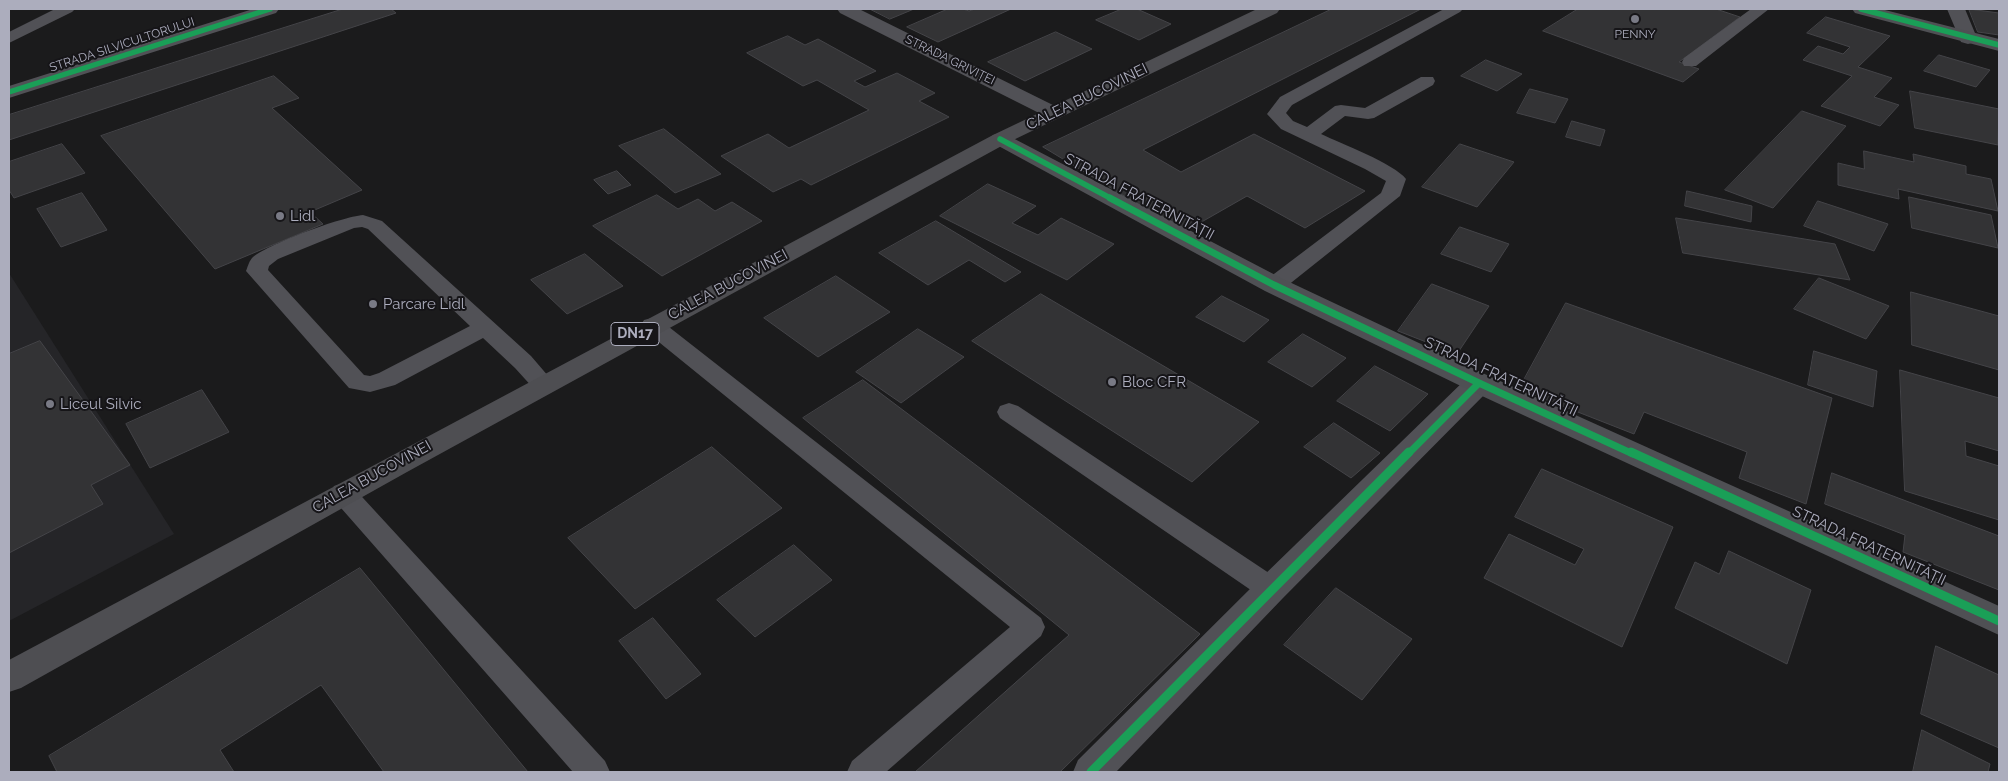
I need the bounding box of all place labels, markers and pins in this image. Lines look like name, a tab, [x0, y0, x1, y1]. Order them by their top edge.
marker: PENNY	[1629, 13, 1641, 25]
place label: PENNY	[1614, 27, 1656, 41]
place label: Lidl	[290, 207, 315, 225]
marker: Lidl	[274, 210, 286, 222]
place label: Parcare Lidl	[383, 295, 465, 313]
marker: Parcare Lidl	[367, 298, 379, 310]
place label: Bloc CFR	[1122, 373, 1186, 391]
marker: Bloc CFR	[1106, 376, 1118, 388]
place label: Liceul Silvic	[60, 395, 141, 413]
marker: Liceul Silvic	[44, 398, 56, 410]

